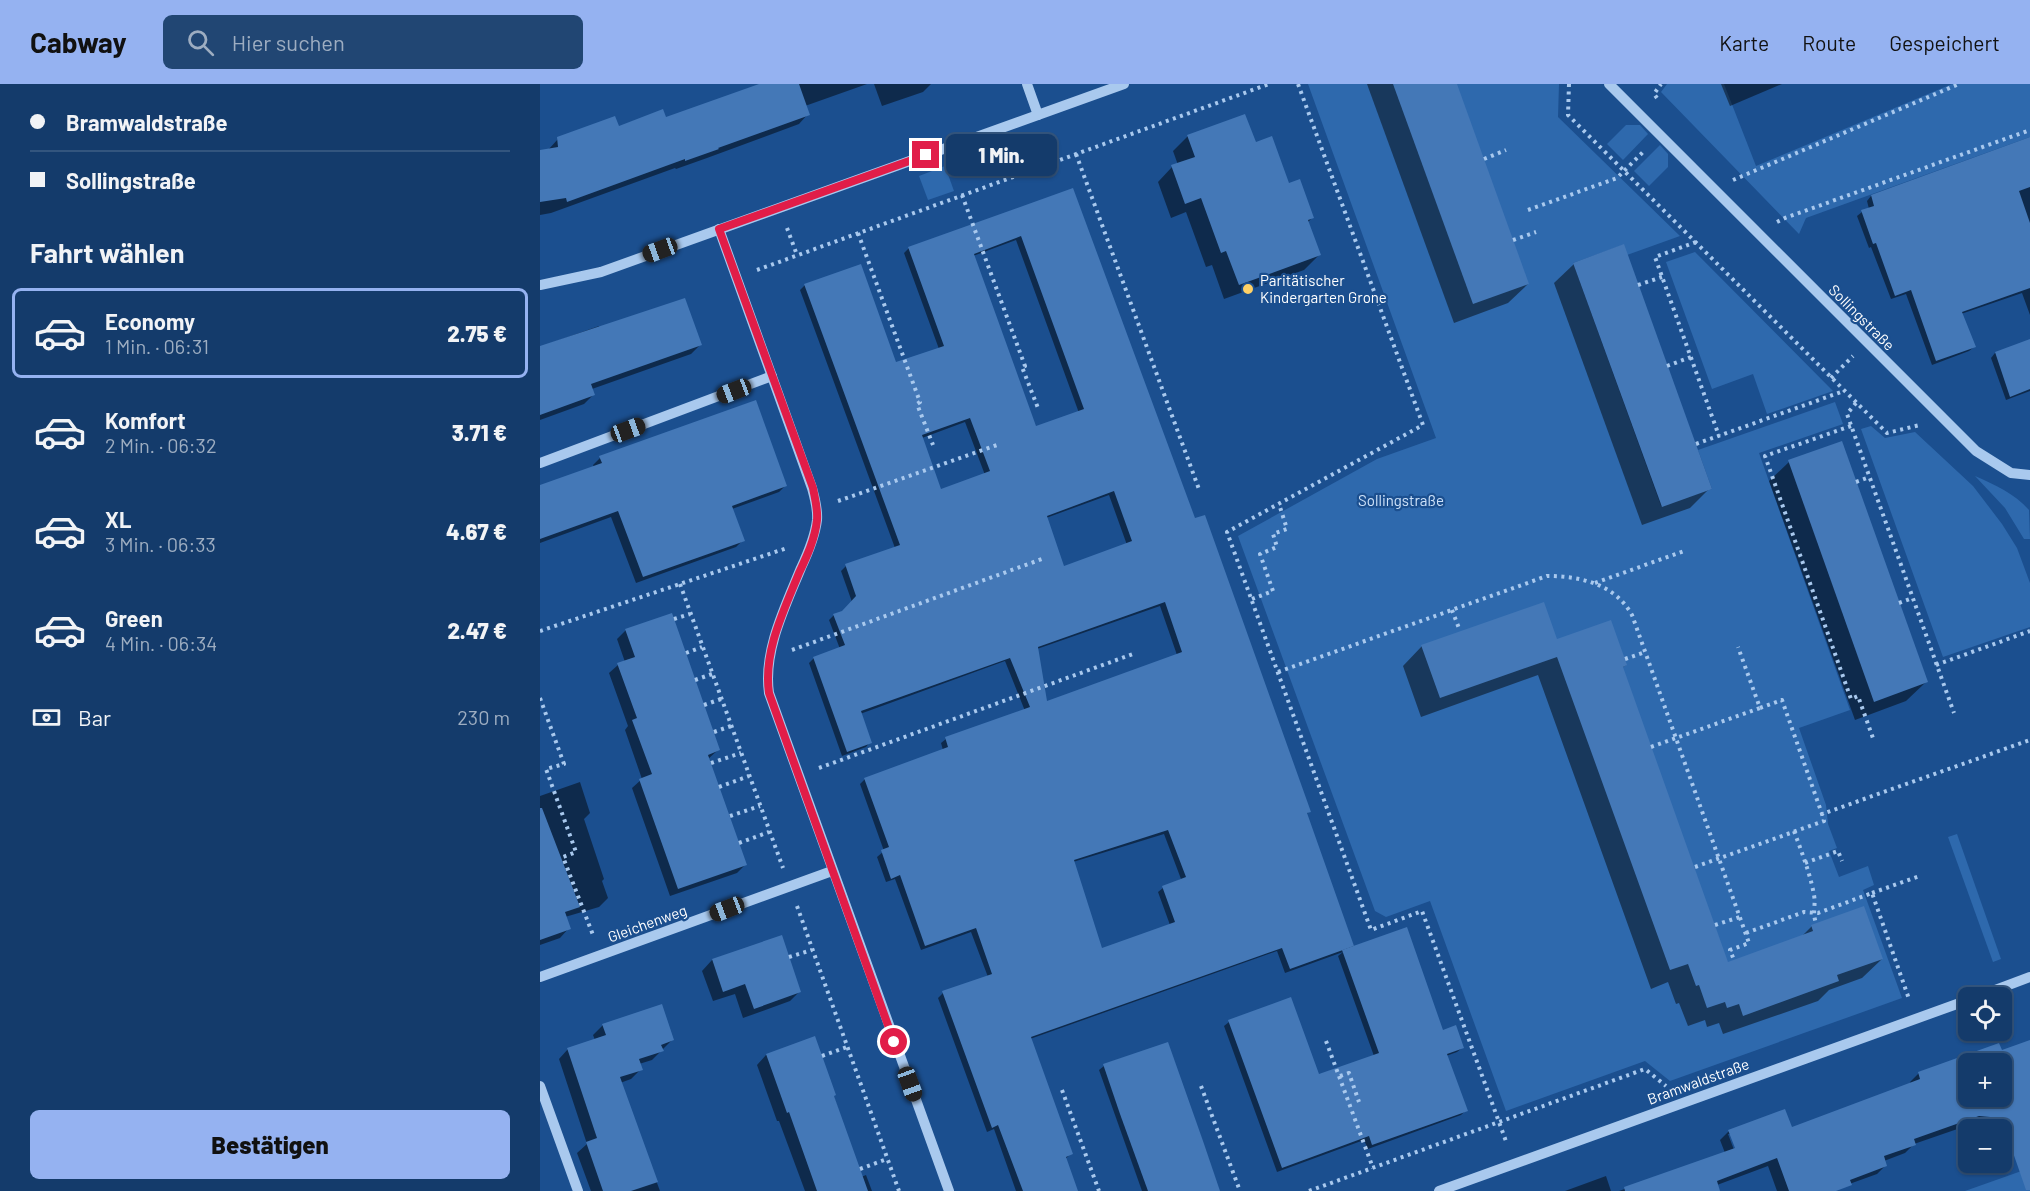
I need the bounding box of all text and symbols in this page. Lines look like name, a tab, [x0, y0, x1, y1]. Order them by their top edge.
search box	[163, 15, 583, 69]
text: Cabway	[30, 25, 127, 59]
icon: search	[184, 26, 217, 59]
text: Hier suchen	[232, 29, 345, 55]
text: Karte	[1719, 30, 1769, 55]
text: Route	[1802, 30, 1856, 55]
text: Gespeichert	[1889, 30, 2000, 55]
text: Bramwaldstraße	[66, 109, 227, 135]
callout: 1 Min.	[947, 134, 1058, 176]
route end	[912, 141, 939, 168]
text: 1 Min.	[978, 143, 1025, 167]
text: Sollingstraße	[66, 167, 196, 193]
car	[640, 235, 680, 265]
text: Fahrt wählen	[30, 236, 185, 268]
place label: Paritätischer Kindergarten Grone	[1260, 271, 1387, 306]
street label: Sollingstraße	[1825, 280, 1899, 354]
marker: Paritätischer Kindergarten Grone	[1241, 282, 1255, 296]
icon: car	[33, 306, 87, 360]
text: Economy	[105, 308, 195, 334]
text: 2.75 €	[447, 320, 507, 346]
text: 1 Min. · 06:31	[105, 334, 209, 358]
car	[714, 376, 754, 406]
icon: car	[33, 405, 87, 459]
text: Komfort	[105, 407, 186, 433]
car	[608, 415, 648, 445]
text: 3.71 €	[452, 419, 507, 445]
text: 2 Min. · 06:32	[105, 433, 217, 457]
park label: Sollingstraße	[1358, 491, 1444, 509]
icon: car	[33, 504, 87, 558]
text: XL	[105, 506, 131, 532]
text: 4.67 €	[446, 518, 507, 544]
text: 3 Min. · 06:33	[105, 532, 216, 556]
icon: car	[33, 603, 87, 657]
text: Green	[105, 605, 163, 631]
text: 2.47 €	[447, 617, 507, 643]
text: 4 Min. · 06:34	[105, 631, 217, 655]
icon: cash	[30, 701, 63, 734]
text: Bar	[78, 704, 111, 730]
text: 230 m	[457, 705, 510, 729]
car	[707, 894, 747, 924]
street label: Gleichenweg	[605, 900, 689, 946]
map controls	[1958, 987, 2012, 1173]
button: locate	[1958, 987, 2012, 1041]
route start	[880, 1028, 907, 1055]
button: +	[1958, 1053, 2012, 1107]
street label: Bramwaldstraße	[1645, 1054, 1751, 1108]
car	[895, 1064, 925, 1104]
button: Bestätigen	[30, 1110, 510, 1179]
button: −	[1958, 1119, 2012, 1173]

